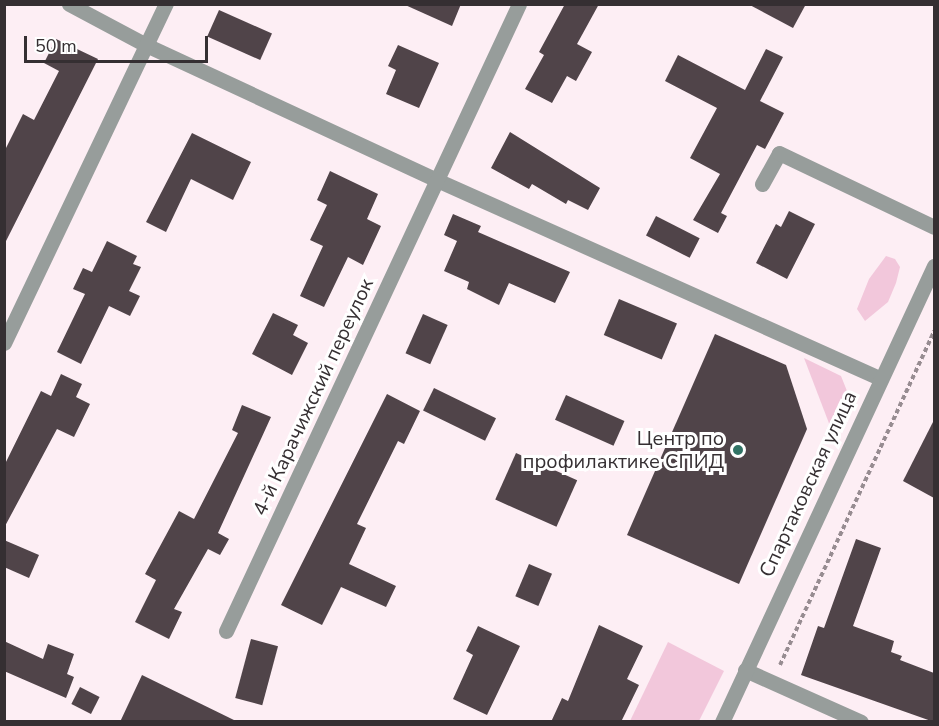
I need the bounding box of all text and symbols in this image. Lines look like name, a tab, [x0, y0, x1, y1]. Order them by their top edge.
scale bar	[27, 24, 212, 62]
text: 50 m	[35, 34, 77, 58]
street label: 4-й Карачижский переулок	[247, 275, 379, 519]
street label: Спартаковская улица	[754, 387, 862, 581]
place label: Центр по профилактике СПИД	[523, 426, 724, 473]
marker: Центр по профилактике СПИД	[729, 441, 747, 459]

